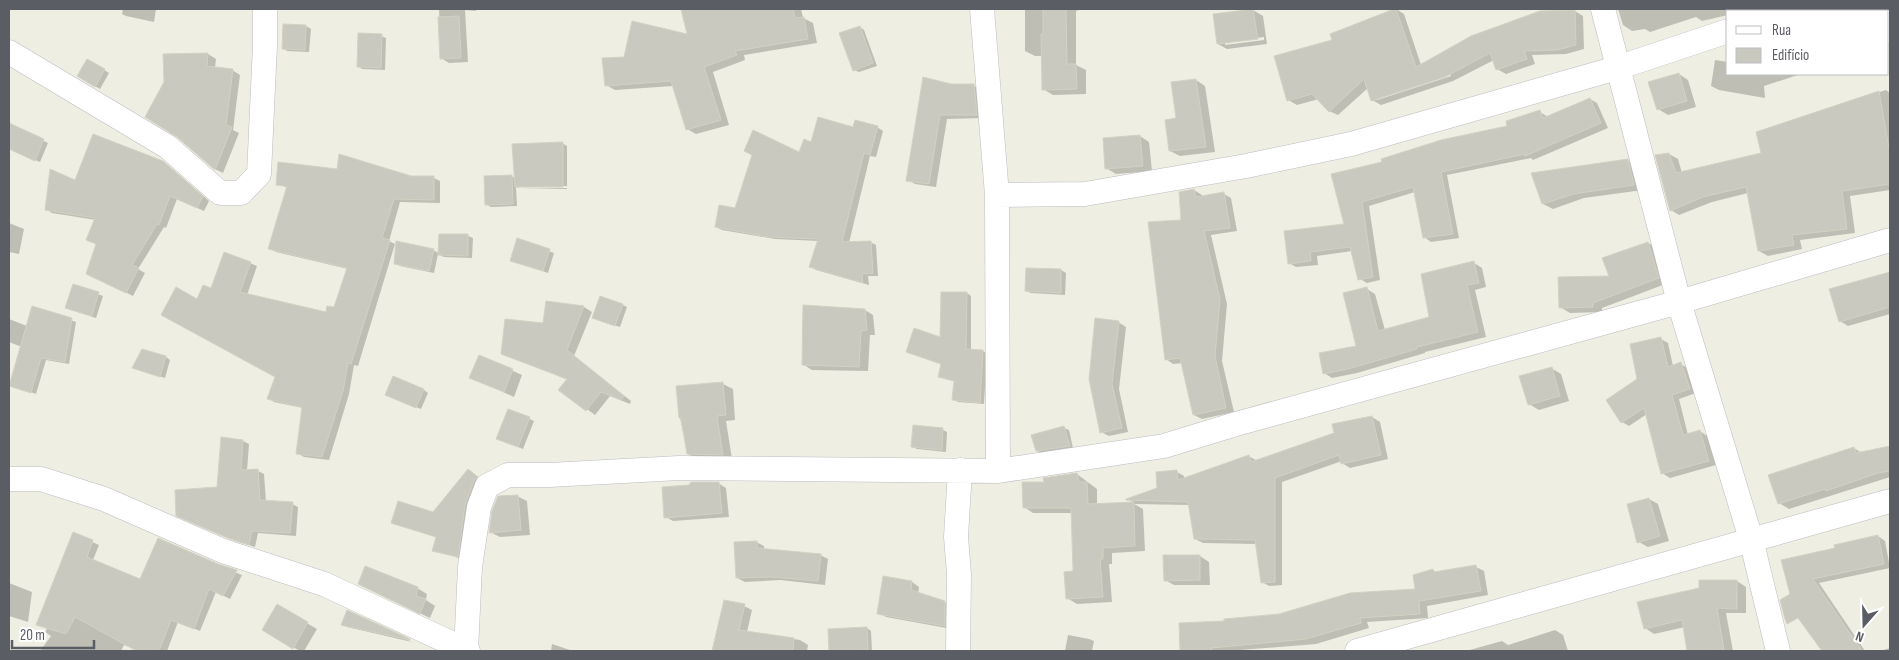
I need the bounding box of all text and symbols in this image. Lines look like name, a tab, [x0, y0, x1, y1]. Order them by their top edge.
legend	[1726, 10, 1889, 75]
text: Rua	[1772, 21, 1791, 40]
text: Edifício	[1772, 46, 1809, 65]
north arrow	[1839, 600, 1889, 650]
scale bar	[12, 618, 95, 650]
text: 20 m	[20, 626, 45, 645]
text: N	[1853, 627, 1866, 646]

